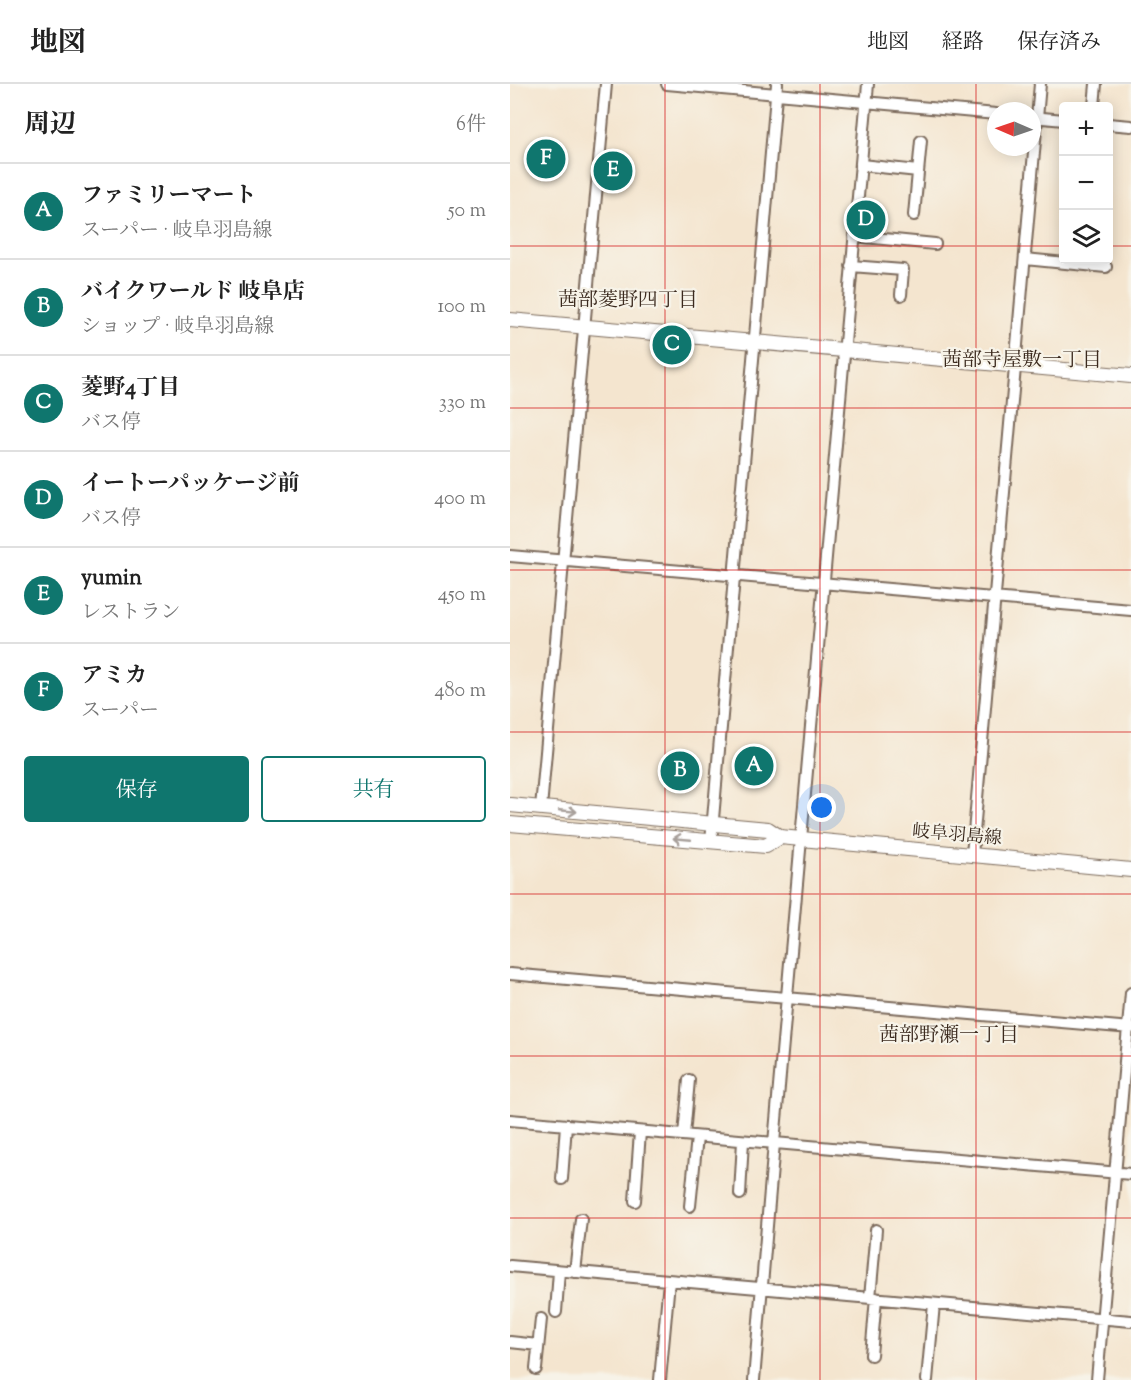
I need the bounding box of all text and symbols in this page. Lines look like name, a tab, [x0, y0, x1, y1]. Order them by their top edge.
text: 地図	[30, 24, 86, 64]
text: 地図	[867, 28, 909, 58]
text: 経路	[942, 28, 984, 58]
text: 保存済み	[1017, 28, 1101, 58]
north arrow	[987, 102, 1041, 156]
map controls	[1059, 102, 1113, 264]
button: +	[1059, 102, 1113, 156]
text: 周辺	[24, 107, 76, 144]
text: 6件	[456, 111, 486, 140]
pin: F	[526, 136, 566, 182]
pin: E	[594, 148, 632, 194]
button: −	[1059, 156, 1113, 210]
text: ファミリーマート	[81, 181, 257, 213]
text: A	[35, 197, 52, 226]
text: 50 m	[448, 197, 486, 226]
pin: D	[846, 198, 886, 242]
button: layers	[1059, 210, 1113, 264]
text: スーパー · 岐阜羽島線	[81, 217, 273, 246]
text: バイクワールド 岐阜店	[81, 277, 305, 309]
district label: 茜部菱野四丁目	[558, 287, 698, 316]
text: B	[37, 293, 50, 322]
text: 100 m	[437, 293, 486, 322]
text: ショップ · 岐阜羽島線	[81, 313, 274, 342]
pin: C	[652, 322, 692, 368]
district label: 茜部寺屋敷一丁目	[942, 347, 1102, 376]
text: 菱野4丁目	[81, 373, 180, 405]
text: C	[35, 389, 52, 418]
text: 330 m	[439, 389, 486, 418]
text: バス停	[81, 409, 141, 438]
text: イートーパッケージ前	[81, 469, 299, 501]
text: D	[36, 485, 51, 514]
text: 400 m	[434, 485, 486, 514]
text: バス停	[81, 505, 141, 534]
text: yumin	[81, 563, 142, 595]
text: E	[37, 581, 50, 610]
text: 450 m	[438, 581, 486, 610]
text: レストラン	[81, 599, 180, 628]
text: アミカ	[81, 661, 147, 693]
text: F	[38, 677, 49, 706]
text: 480 m	[435, 677, 486, 706]
text: スーパー	[81, 697, 159, 726]
pin: A	[734, 744, 774, 788]
pin: B	[660, 748, 700, 794]
button: 保存	[24, 756, 249, 822]
button: 共有	[261, 756, 486, 822]
your location	[807, 793, 836, 822]
one-way arrow	[558, 805, 578, 816]
street label: 岐阜羽島線	[911, 819, 1003, 853]
one-way arrow	[673, 833, 693, 844]
district label: 茜部野瀬一丁目	[879, 1022, 1019, 1051]

